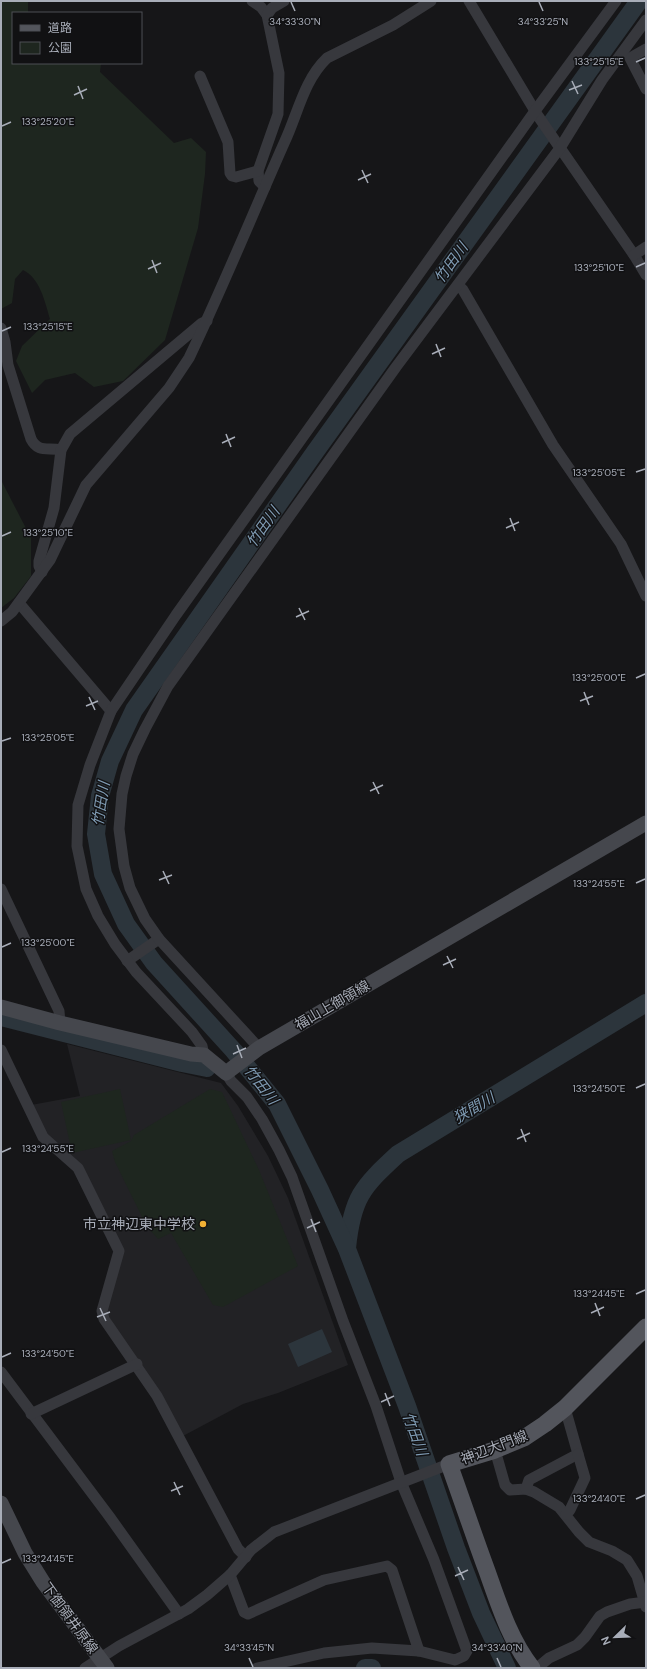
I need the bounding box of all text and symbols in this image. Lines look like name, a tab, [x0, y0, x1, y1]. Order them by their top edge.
legend	[12, 12, 142, 64]
text: 34°33'30"N	[269, 15, 321, 28]
text: 34°33'25"N	[518, 15, 568, 28]
text: 道路	[48, 20, 72, 36]
text: 公園	[48, 40, 72, 56]
text: 133°25'15"E	[574, 55, 624, 68]
text: 133°25'20"E	[22, 115, 75, 128]
water label: 竹田川	[430, 237, 473, 287]
text: 133°25'10"E	[574, 261, 624, 274]
text: 133°25'15"E	[23, 320, 73, 333]
text: 133°25'05"E	[573, 466, 626, 479]
water label: 竹田川	[242, 501, 285, 551]
text: 133°25'10"E	[23, 526, 73, 539]
text: 133°25'00"E	[572, 671, 626, 684]
text: 133°25'05"E	[22, 731, 75, 744]
water label: 竹田川	[88, 778, 115, 828]
text: 133°24'55"E	[573, 877, 625, 890]
text: 133°25'00"E	[21, 936, 75, 949]
street label: 福山上御領線	[291, 976, 373, 1034]
water label: 竹田川	[239, 1061, 284, 1110]
text: 133°24'50"E	[573, 1082, 626, 1095]
water label: 狭間川	[450, 1087, 500, 1128]
text: 133°24'55"E	[22, 1142, 74, 1155]
place label: 市立神辺東中学校	[83, 1215, 195, 1233]
marker: 市立神辺東中学校	[198, 1219, 208, 1229]
text: 133°24'45"E	[573, 1287, 625, 1300]
text: 133°24'50"E	[22, 1347, 75, 1360]
water label: 竹田川	[398, 1409, 433, 1460]
street label: 神辺大門線	[458, 1426, 530, 1468]
text: 133°24'40"E	[573, 1492, 626, 1505]
text: 133°24'45"E	[22, 1552, 74, 1565]
street label: 下御領井原線	[38, 1579, 102, 1657]
north arrow	[595, 1617, 635, 1657]
text: N	[598, 1634, 614, 1647]
text: 34°33'45"N	[224, 1641, 274, 1654]
text: 34°33'40"N	[471, 1641, 523, 1654]

